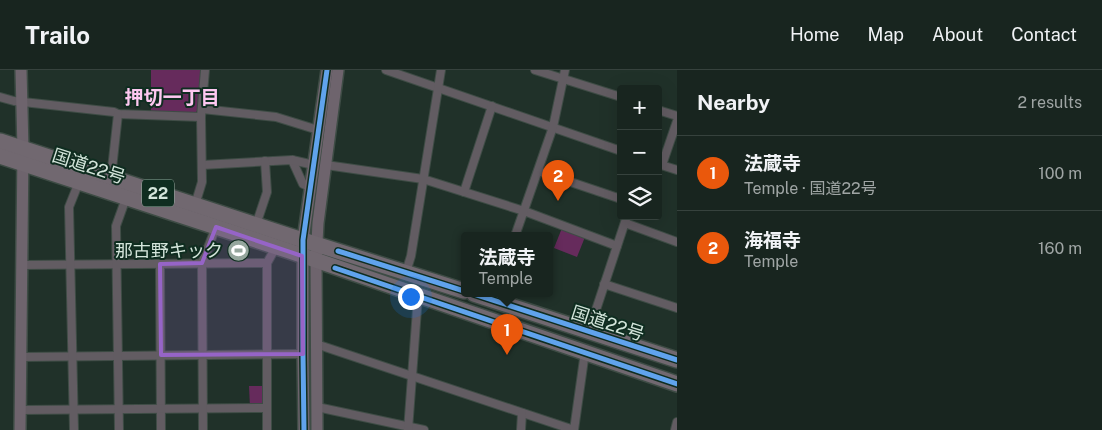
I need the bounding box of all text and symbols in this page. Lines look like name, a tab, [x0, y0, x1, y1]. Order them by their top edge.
text: Trailo	[25, 21, 90, 49]
text: Home	[790, 24, 840, 45]
text: Map	[868, 24, 904, 45]
text: About	[932, 24, 983, 45]
text: Contact	[1011, 24, 1077, 45]
map controls	[617, 85, 662, 220]
button: +	[617, 85, 662, 130]
district label: 押切一丁目	[124, 86, 220, 108]
text: Nearby	[697, 90, 770, 115]
text: 2 results	[1017, 93, 1082, 112]
button: −	[617, 130, 662, 175]
street label: 国道22号	[50, 144, 128, 188]
text: 法蔵寺	[744, 152, 801, 174]
pin: 2	[542, 160, 574, 201]
text: 1	[710, 164, 716, 183]
text: 100 m	[1038, 164, 1082, 183]
button: layers	[617, 175, 662, 220]
text: Temple · 国道22号	[744, 179, 877, 198]
road number: 22	[142, 180, 174, 206]
text: 海福寺	[744, 229, 801, 251]
popup	[461, 232, 553, 297]
sports icon: 那古野キック	[227, 238, 251, 262]
text: 2	[708, 239, 718, 258]
text: 160 m	[1038, 239, 1082, 258]
place label: 那古野キック	[115, 240, 223, 261]
text: 法蔵寺	[478, 246, 536, 268]
text: Temple	[744, 252, 798, 271]
text: Temple	[478, 269, 533, 288]
your location	[398, 284, 424, 310]
street label: 国道22号	[569, 301, 647, 345]
pin: 1	[491, 314, 523, 355]

